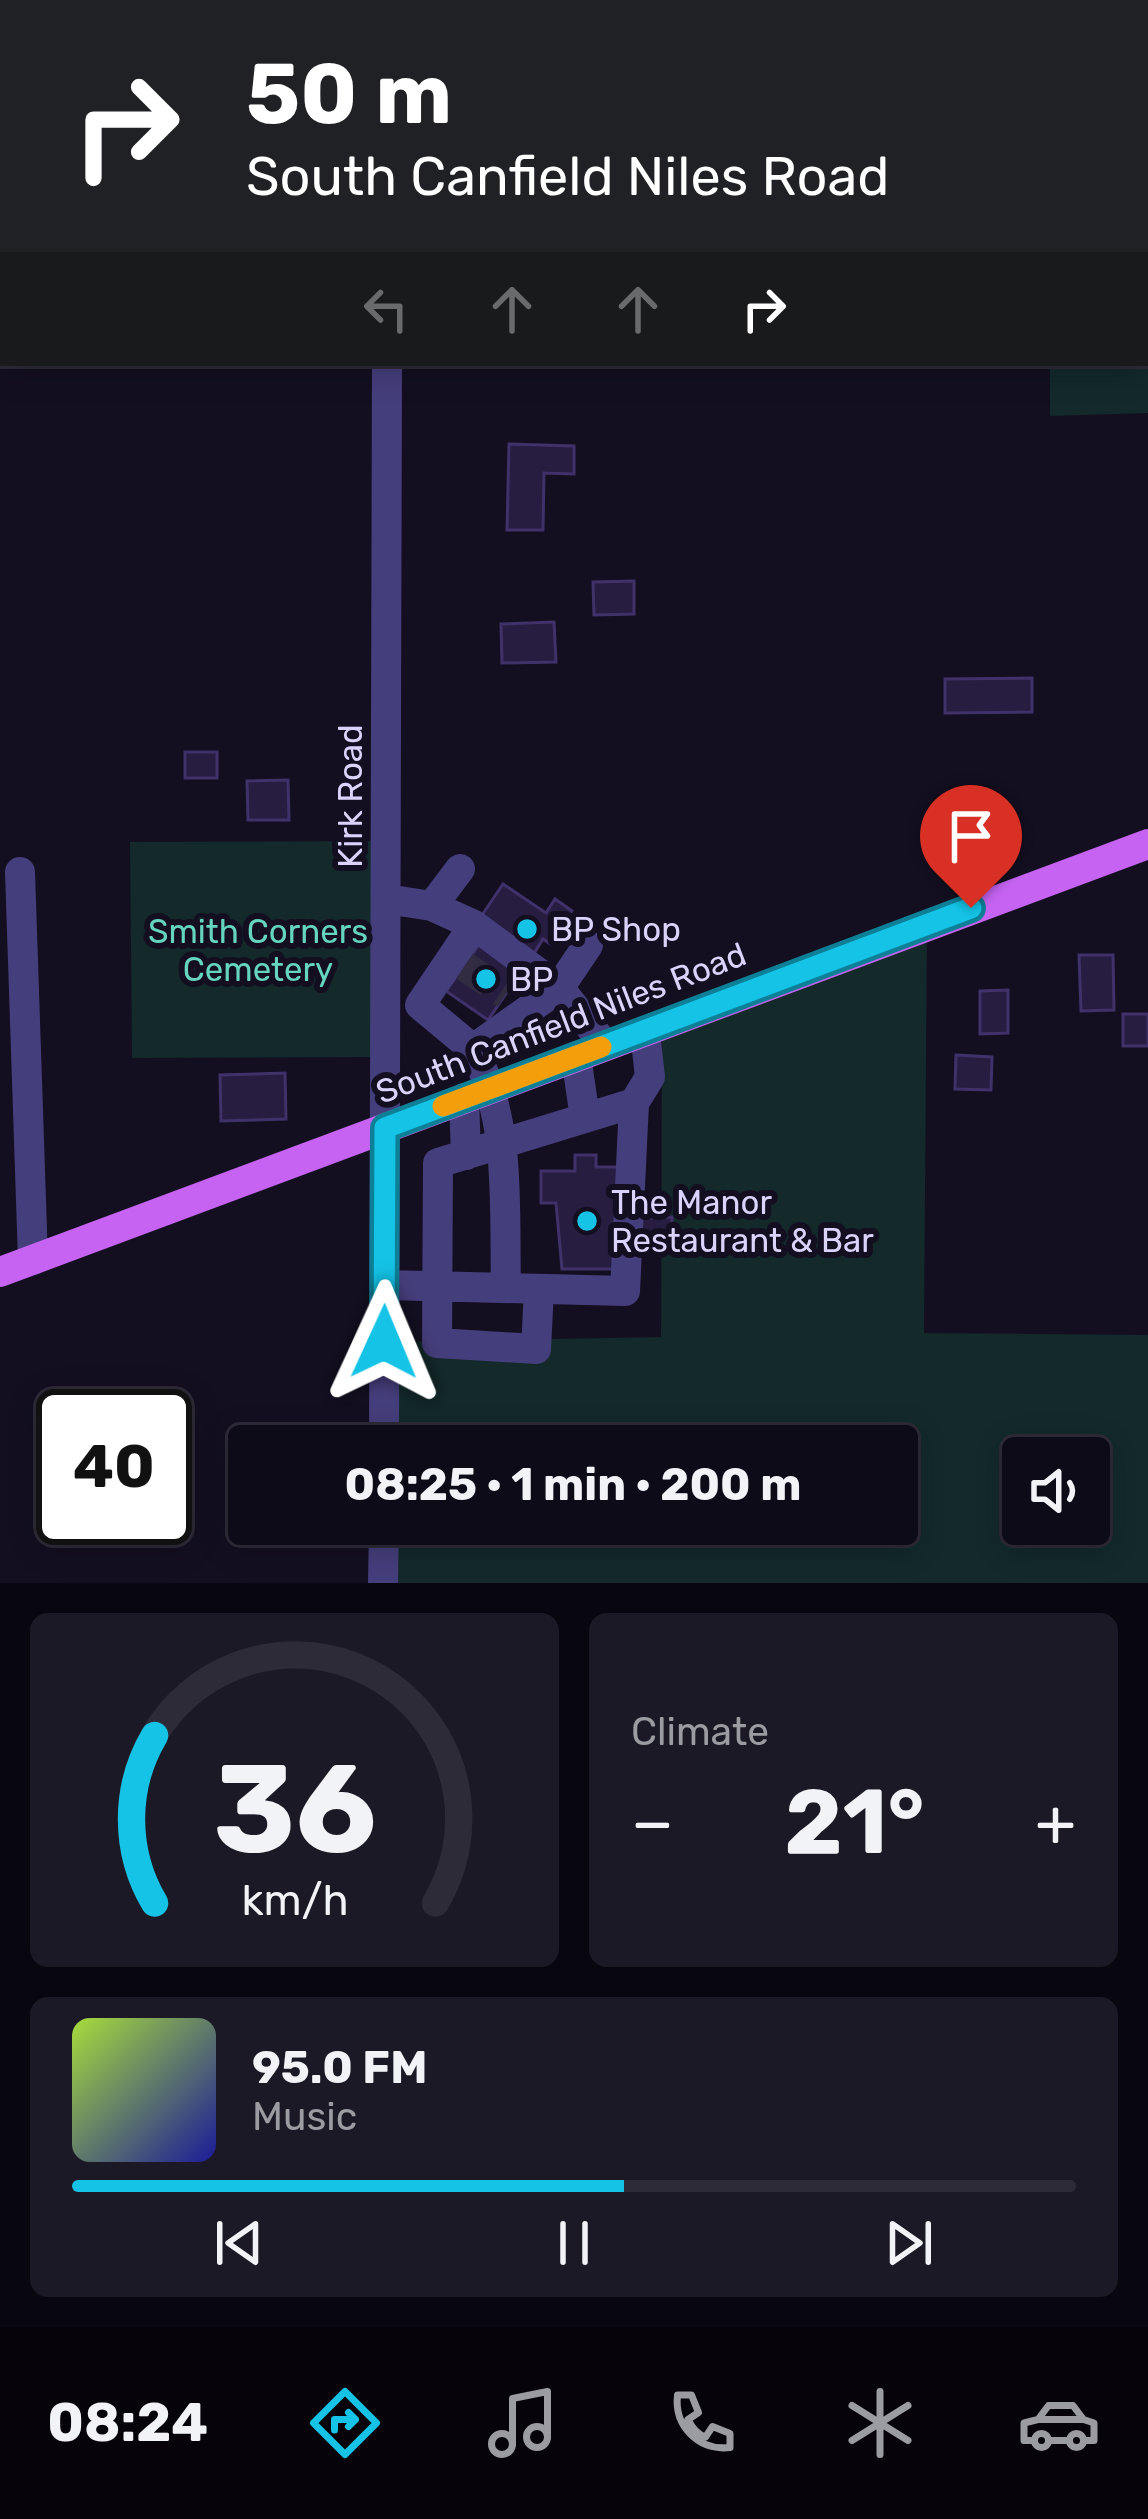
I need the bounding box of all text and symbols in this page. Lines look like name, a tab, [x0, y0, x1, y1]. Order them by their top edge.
text: 50 m	[246, 44, 452, 144]
icon: right	[48, 48, 204, 204]
text: South Canfield Niles Road	[246, 145, 889, 209]
icon: left	[353, 276, 419, 342]
icon: ahead	[479, 276, 545, 342]
icon: ahead	[605, 276, 671, 342]
icon: right	[731, 276, 797, 342]
street label: Kirk Road	[331, 724, 370, 868]
pin	[920, 785, 1022, 908]
icon: arrive	[938, 803, 1004, 869]
place label: BP Shop	[551, 910, 681, 949]
park label: Smith Corners Cemetery	[148, 912, 368, 989]
marker: BP Shop	[514, 916, 540, 942]
street label: South Canfield Niles Road	[370, 934, 752, 1112]
place label: BP	[510, 960, 553, 999]
marker: BP	[473, 966, 499, 992]
place label: The Manor Restaurant & Bar	[611, 1183, 874, 1260]
marker: The Manor Restaurant & Bar	[574, 1208, 600, 1234]
position arrow	[321, 1279, 447, 1405]
speed limit sign: 40	[36, 1389, 192, 1545]
map controls	[1002, 1437, 1110, 1545]
button: sound	[1002, 1437, 1110, 1545]
text: 08:25 · 1 min · 200 m	[345, 1458, 801, 1511]
text: Climate	[631, 1709, 769, 1755]
text: 36	[213, 1735, 376, 1883]
text: 21°	[784, 1769, 925, 1876]
text: −	[631, 1783, 674, 1862]
text: +	[1035, 1783, 1076, 1862]
text: km/h	[241, 1875, 348, 1926]
text: 95.0 FM	[252, 2041, 427, 2094]
text: Music	[252, 2094, 357, 2140]
icon: previous	[206, 2210, 272, 2276]
icon: pause	[541, 2210, 607, 2276]
icon: next	[876, 2210, 942, 2276]
icon: directions	[303, 2381, 387, 2465]
icon: music	[481, 2381, 565, 2465]
icon: phone	[660, 2381, 744, 2465]
icon: climate	[838, 2381, 922, 2465]
icon: car	[1017, 2381, 1101, 2465]
text: 08:24	[47, 2391, 208, 2455]

